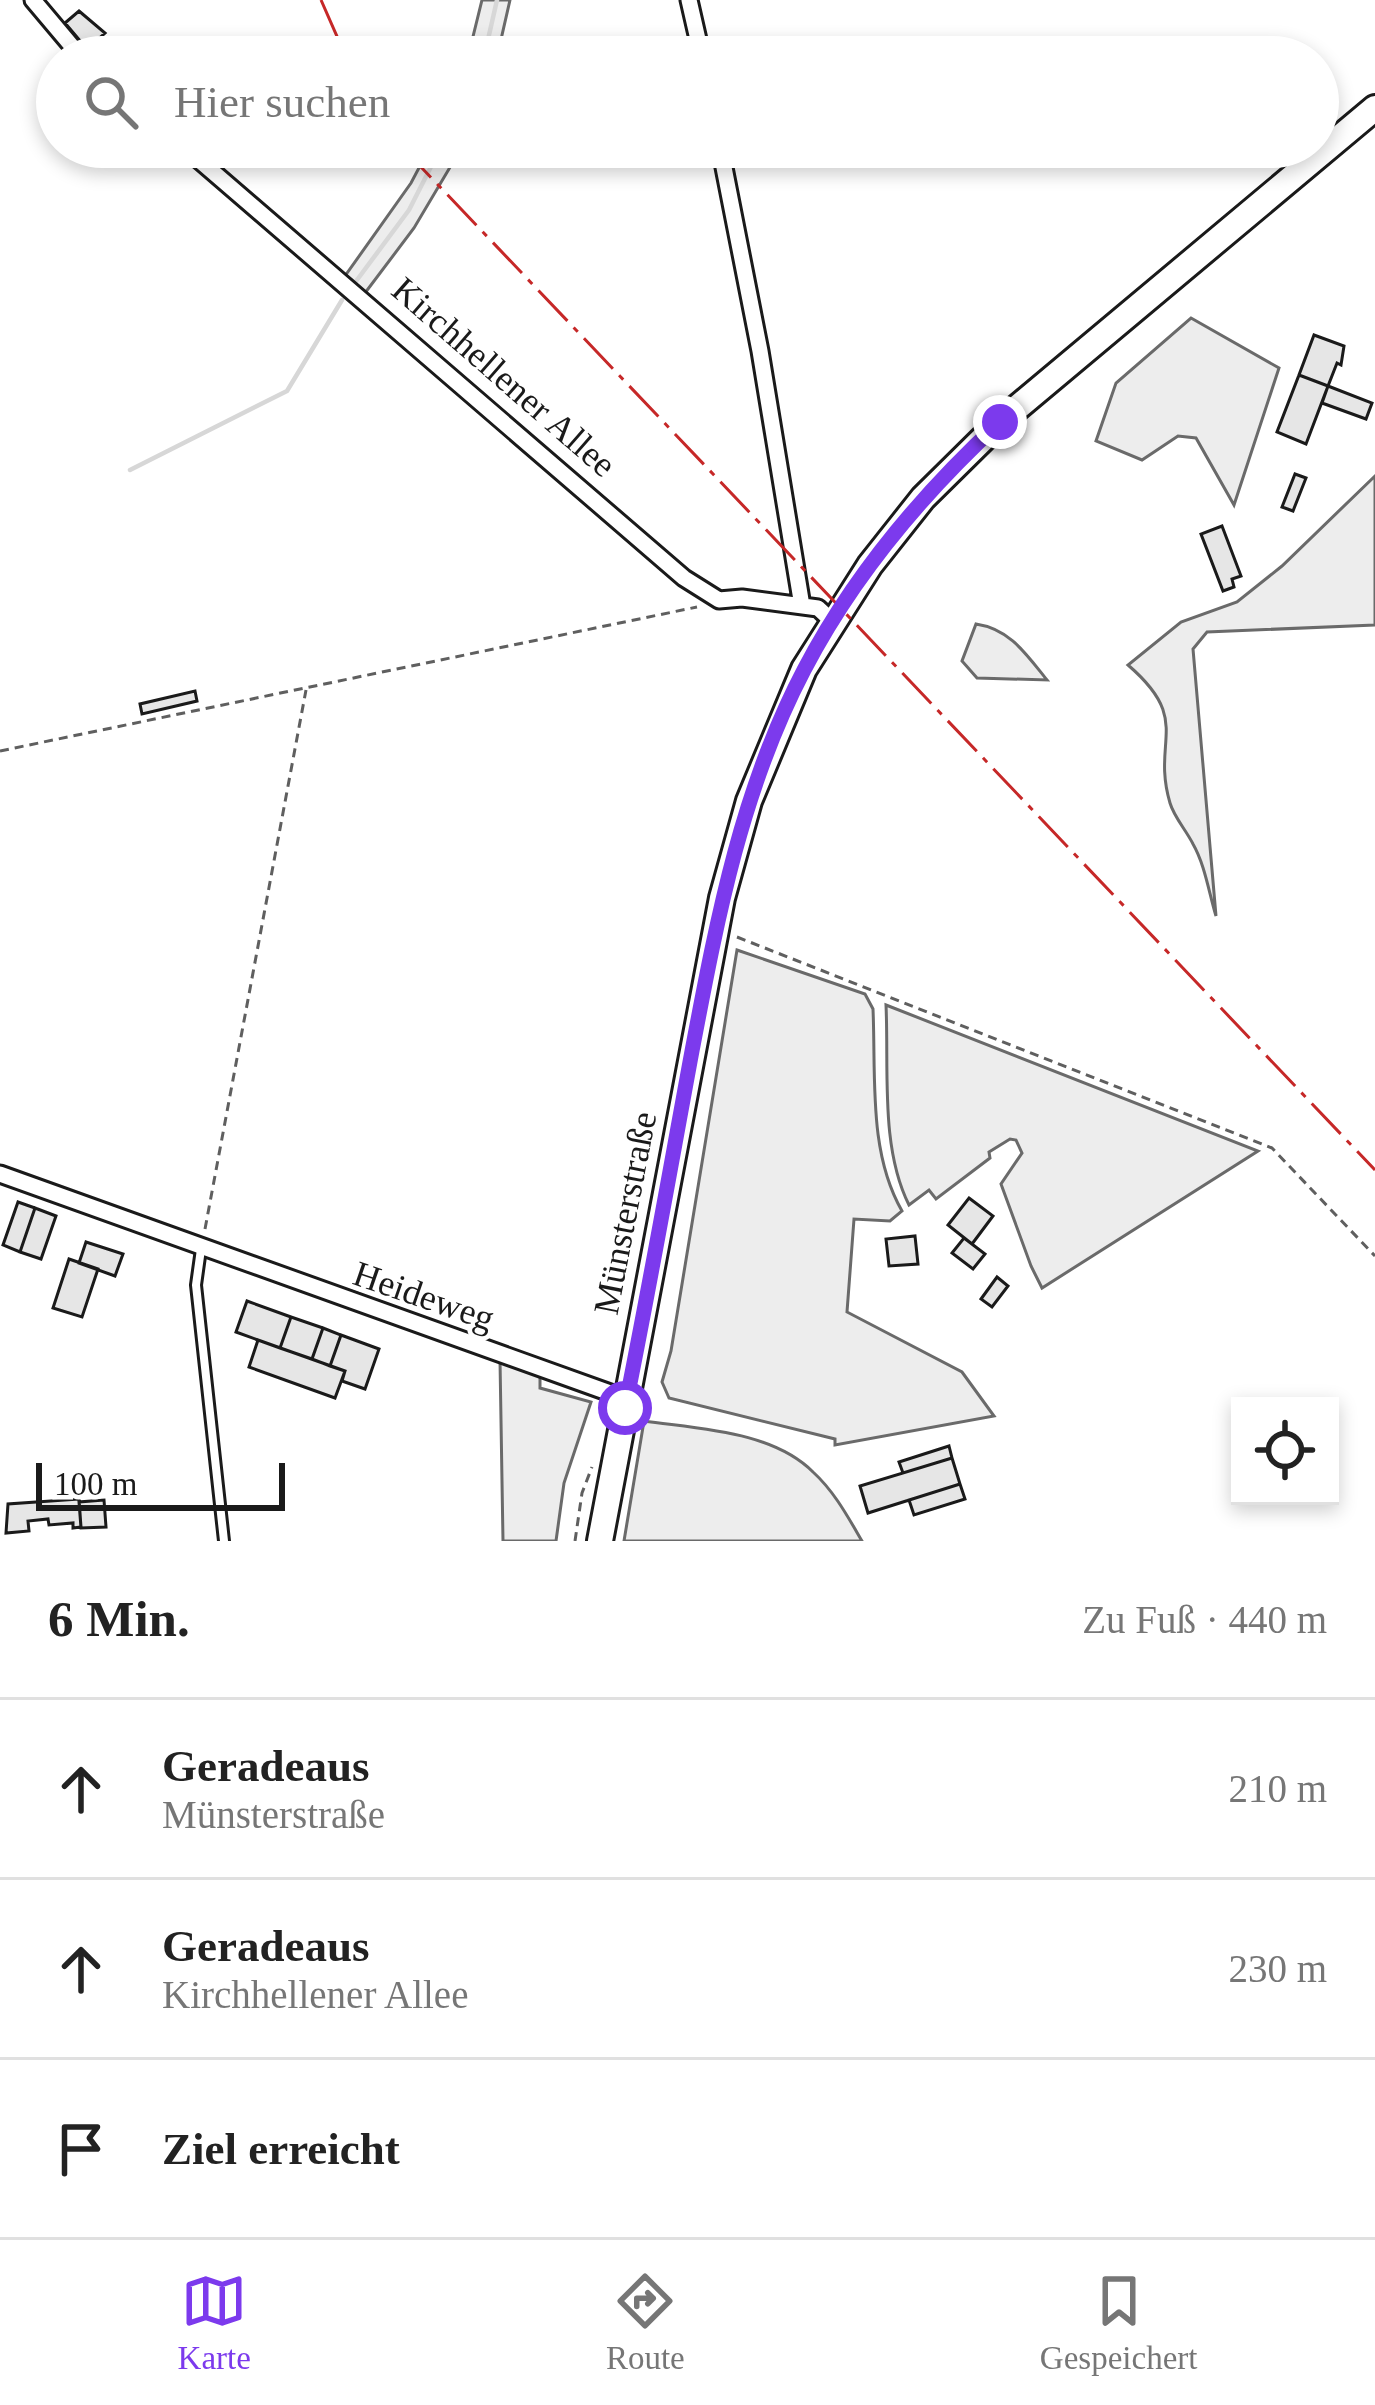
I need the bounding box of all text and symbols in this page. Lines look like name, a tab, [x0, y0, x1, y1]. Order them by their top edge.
search box	[36, 36, 1339, 168]
icon: search	[78, 69, 144, 135]
text: Hier suchen	[174, 77, 390, 127]
street label: Kirchhellener Allee	[384, 269, 624, 485]
route end	[973, 395, 1027, 449]
street label: Münsterstraße	[586, 1108, 664, 1318]
street label: Heideweg	[348, 1253, 500, 1339]
route start	[598, 1381, 652, 1435]
map controls	[1231, 1397, 1339, 1505]
button: locate	[1231, 1397, 1339, 1505]
scale bar	[36, 1457, 285, 1510]
text: 100 m	[54, 1466, 137, 1502]
text: 6 Min.	[48, 1591, 190, 1647]
text: Zu Fuß · 440 m	[1082, 1598, 1327, 1641]
text: Geradeaus	[162, 1741, 370, 1791]
icon: ahead	[48, 1756, 114, 1822]
text: 210 m	[1228, 1767, 1327, 1810]
text: Münsterstraße	[162, 1793, 385, 1836]
text: Geradeaus	[162, 1921, 370, 1971]
icon: ahead	[48, 1936, 114, 2002]
text: 230 m	[1228, 1947, 1327, 1990]
text: Kirchhellener Allee	[162, 1973, 468, 2016]
icon: arrive	[48, 2116, 114, 2182]
text: Ziel erreicht	[162, 2124, 400, 2174]
tab: Karte	[178, 2268, 251, 2377]
tab: Route	[606, 2268, 685, 2377]
tab: Gespeichert	[1040, 2268, 1197, 2377]

